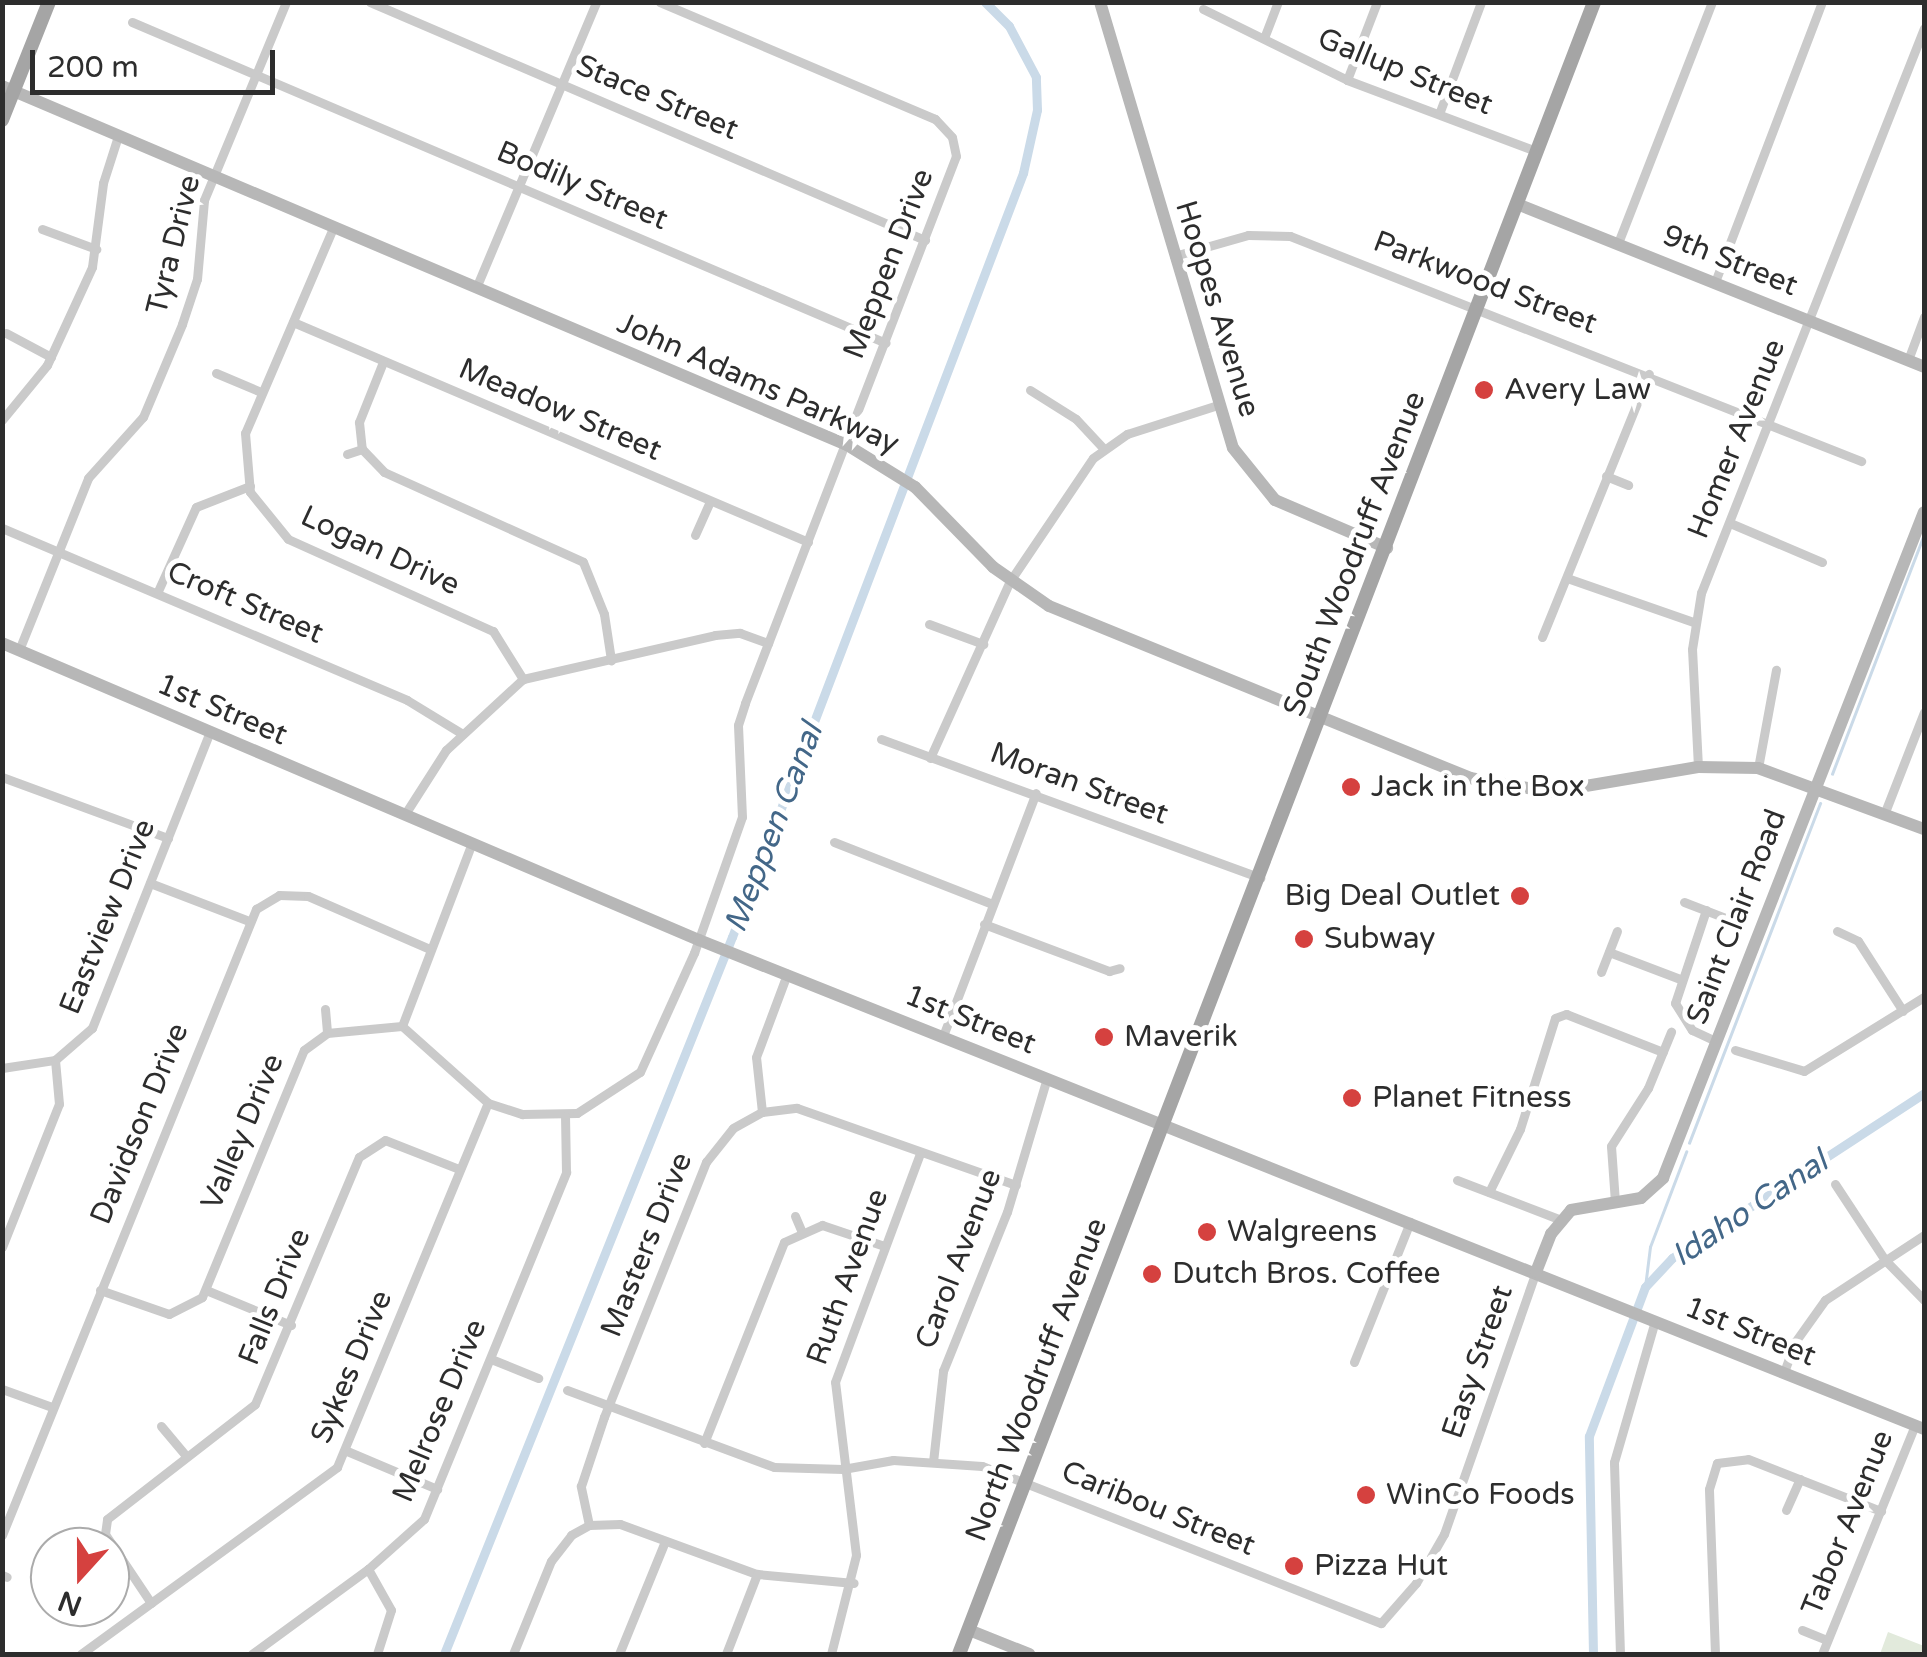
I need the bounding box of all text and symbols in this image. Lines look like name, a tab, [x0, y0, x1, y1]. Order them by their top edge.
street label: Gallup Street	[1312, 21, 1498, 123]
scale bar	[35, 30, 280, 92]
street label: Stace Street	[571, 48, 743, 148]
text: 200 m	[47, 49, 139, 86]
street label: Bodily Street	[491, 134, 673, 238]
street label: Meppen Drive	[836, 164, 942, 364]
street label: Tyra Drive	[139, 172, 209, 318]
street label: Hoopes Avenue	[1167, 197, 1267, 421]
street label: 9th Street	[1657, 218, 1803, 304]
street label: Parkwood Street	[1368, 224, 1602, 342]
street label: John Adams Parkway	[612, 306, 904, 462]
street label: Homer Avenue	[1681, 334, 1793, 544]
street label: Meadow Street	[453, 351, 667, 469]
place label: Avery Law	[1504, 372, 1651, 408]
marker: Avery Law	[1473, 379, 1495, 401]
street label: South Woodruff Avenue	[1276, 386, 1434, 722]
street label: Logan Drive	[295, 498, 465, 604]
street label: Croft Street	[162, 554, 328, 652]
street label: 1st Street	[151, 666, 293, 754]
water label: Meppen Canal	[717, 718, 831, 938]
street label: Moran Street	[985, 735, 1173, 833]
place label: Jack in the Box	[1371, 769, 1585, 805]
marker: Jack in the Box	[1340, 776, 1362, 798]
street label: Saint Clair Road	[1679, 804, 1795, 1030]
street label: Eastview Drive	[53, 814, 163, 1020]
place label: Big Deal Outlet	[1284, 878, 1500, 914]
marker: Big Deal Outlet	[1509, 885, 1531, 907]
place label: Subway	[1324, 921, 1435, 957]
marker: Subway	[1293, 928, 1315, 950]
street label: 1st Street	[899, 977, 1041, 1063]
street label: Davidson Drive	[83, 1018, 197, 1230]
place label: Maverik	[1124, 1019, 1238, 1055]
marker: Maverik	[1093, 1026, 1115, 1048]
street label: Valley Drive	[194, 1049, 292, 1215]
place label: Planet Fitness	[1372, 1080, 1572, 1116]
marker: Planet Fitness	[1341, 1087, 1363, 1109]
water label: Idaho Canal	[1665, 1143, 1835, 1275]
street label: Masters Drive	[594, 1147, 700, 1343]
street label: Carol Avenue	[908, 1164, 1010, 1354]
street label: Ruth Avenue	[800, 1184, 896, 1370]
street label: North Woodruff Avenue	[959, 1213, 1115, 1547]
place label: Walgreens	[1227, 1214, 1377, 1250]
marker: Walgreens	[1196, 1221, 1218, 1243]
street label: Falls Drive	[231, 1224, 319, 1370]
place label: Dutch Bros. Coffee	[1172, 1256, 1440, 1292]
marker: Dutch Bros. Coffee	[1141, 1263, 1163, 1285]
street label: Easy Street	[1435, 1281, 1521, 1443]
street label: Sykes Drive	[304, 1285, 400, 1449]
street label: 1st Street	[1679, 1289, 1821, 1375]
street label: Melrose Drive	[385, 1314, 495, 1508]
street label: Tabor Avenue	[1794, 1425, 1902, 1621]
street label: Caribou Street	[1056, 1454, 1260, 1564]
place label: WinCo Foods	[1386, 1477, 1575, 1513]
marker: WinCo Foods	[1355, 1484, 1377, 1506]
north arrow	[30, 1527, 130, 1627]
place label: Pizza Hut	[1314, 1548, 1448, 1584]
marker: Pizza Hut	[1283, 1555, 1305, 1577]
text: N	[53, 1583, 87, 1623]

